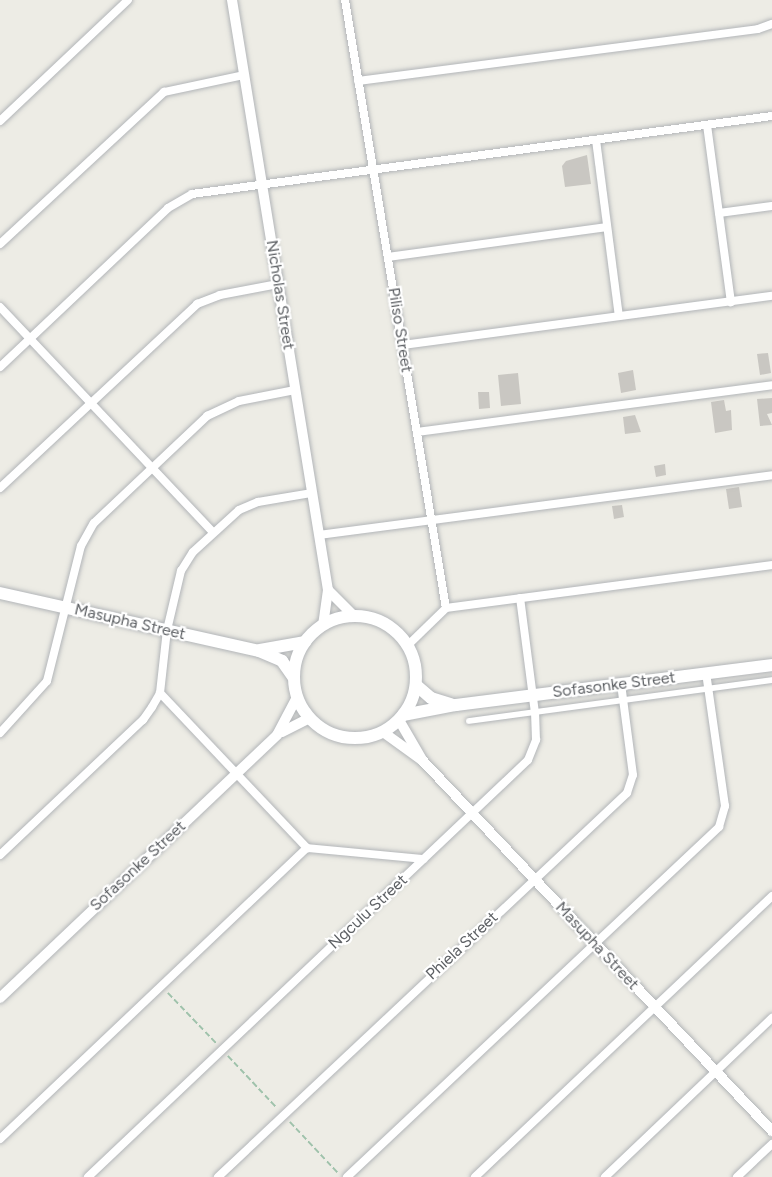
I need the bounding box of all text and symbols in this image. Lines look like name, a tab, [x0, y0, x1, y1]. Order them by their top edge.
street label: Nicholas Street	[262, 239, 298, 351]
street label: Piliso Street	[384, 286, 416, 374]
street label: Masupha Street	[73, 600, 187, 644]
street label: Sofasonke Street	[551, 668, 677, 702]
street label: Sofasonke Street	[86, 817, 190, 915]
street label: Ngculu Street	[325, 871, 411, 953]
street label: Masupha Street	[551, 898, 643, 994]
street label: Phiela Street	[422, 908, 502, 984]

